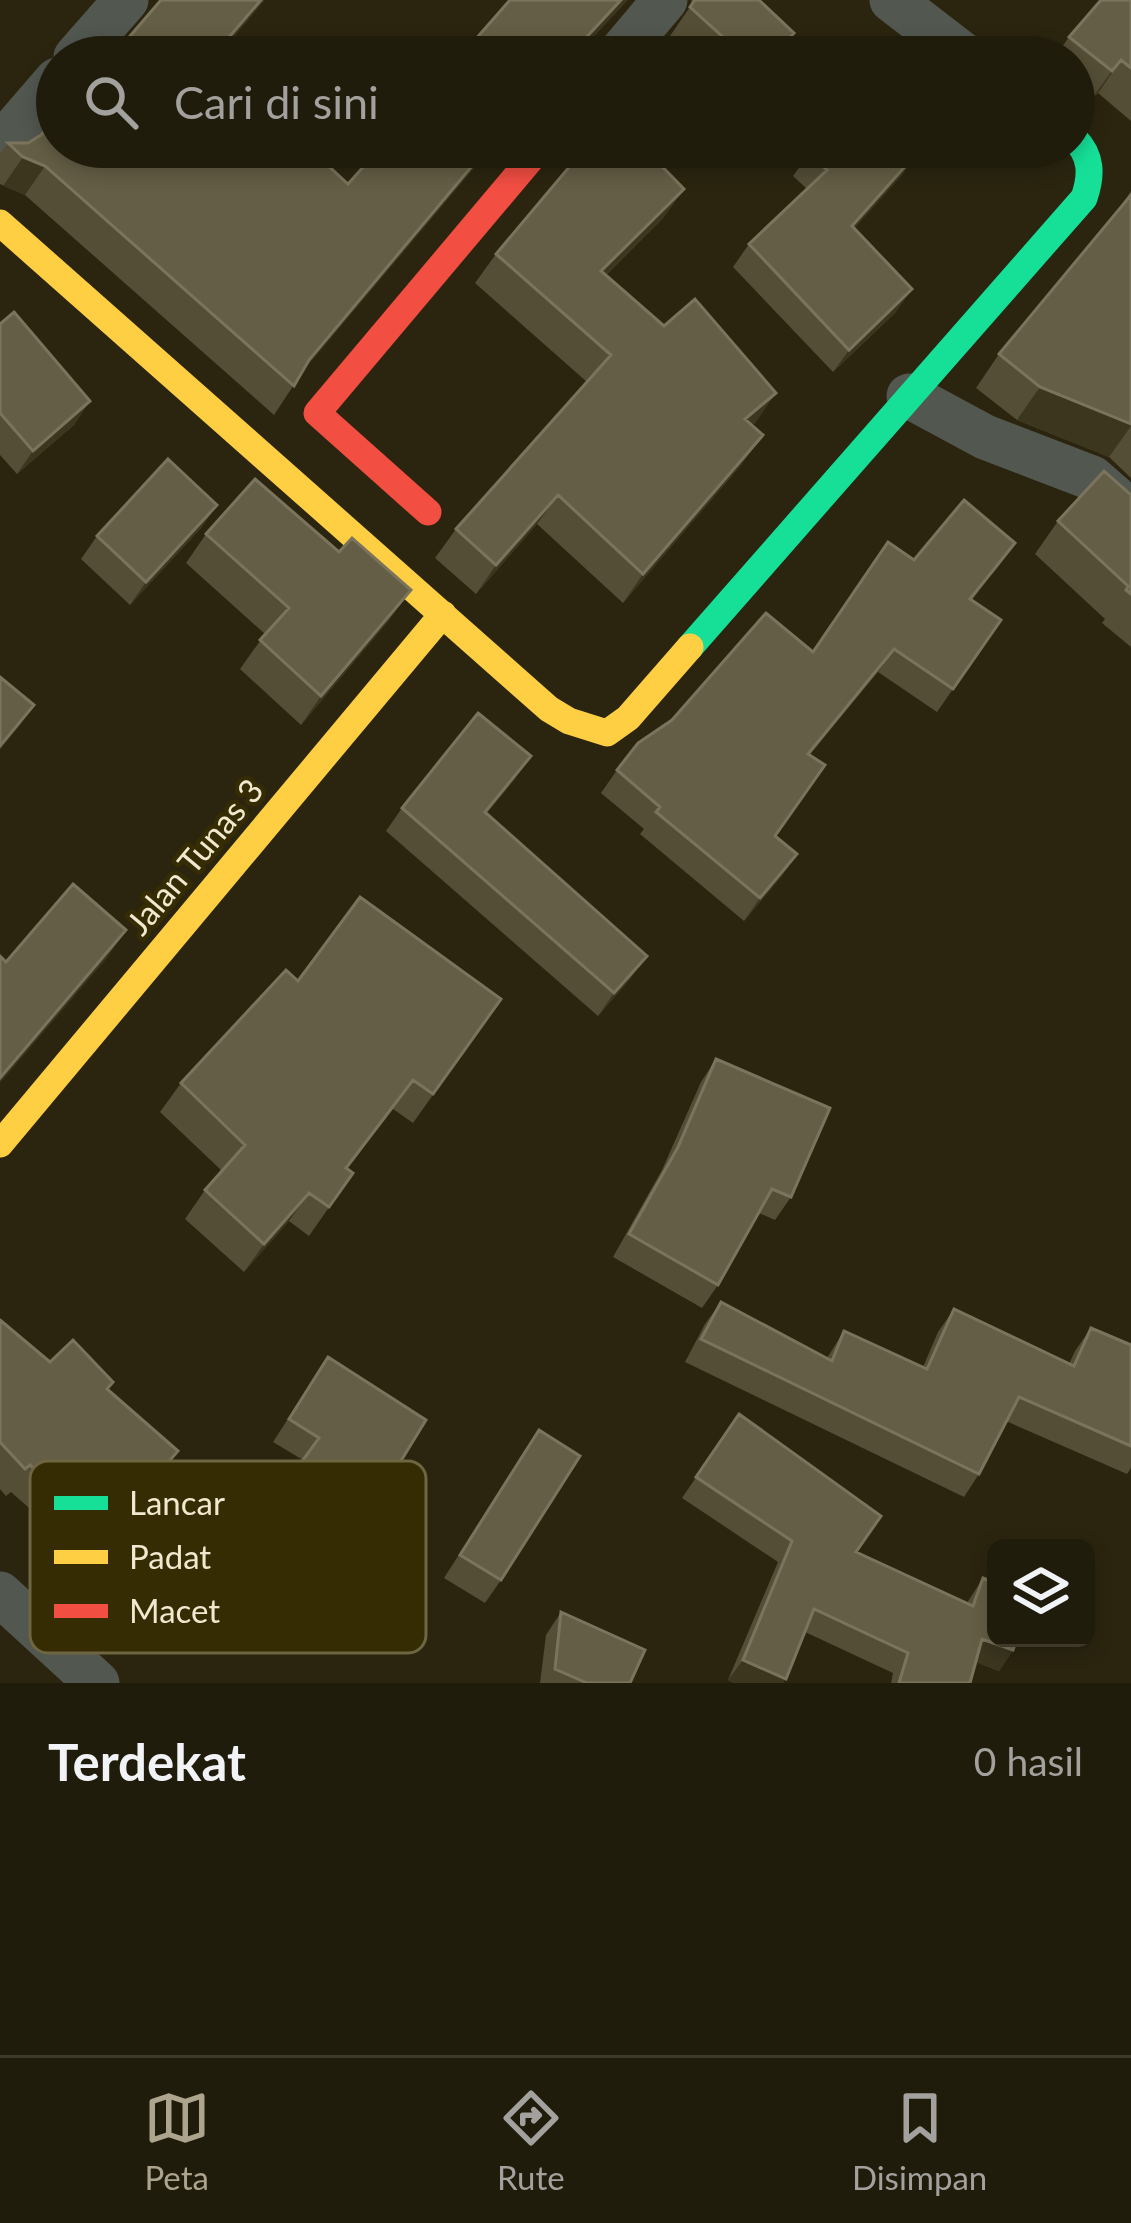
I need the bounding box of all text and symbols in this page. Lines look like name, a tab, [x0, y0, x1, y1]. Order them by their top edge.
search box	[36, 36, 1095, 168]
icon: search	[78, 69, 144, 135]
text: Cari di sini	[174, 75, 379, 129]
street label: Jalan Tunas 3	[117, 770, 271, 942]
legend	[30, 1461, 426, 1653]
text: Lancar	[129, 1482, 225, 1522]
text: Padat	[129, 1536, 211, 1576]
map controls	[987, 1539, 1095, 1647]
button: layers	[987, 1539, 1095, 1647]
text: Macet	[129, 1590, 220, 1630]
text: Terdekat	[48, 1731, 246, 1792]
text: 0 hasil	[974, 1738, 1083, 1784]
tab: Peta	[144, 2085, 210, 2197]
tab: Rute	[497, 2085, 565, 2197]
tab: Disimpan	[852, 2085, 987, 2197]

